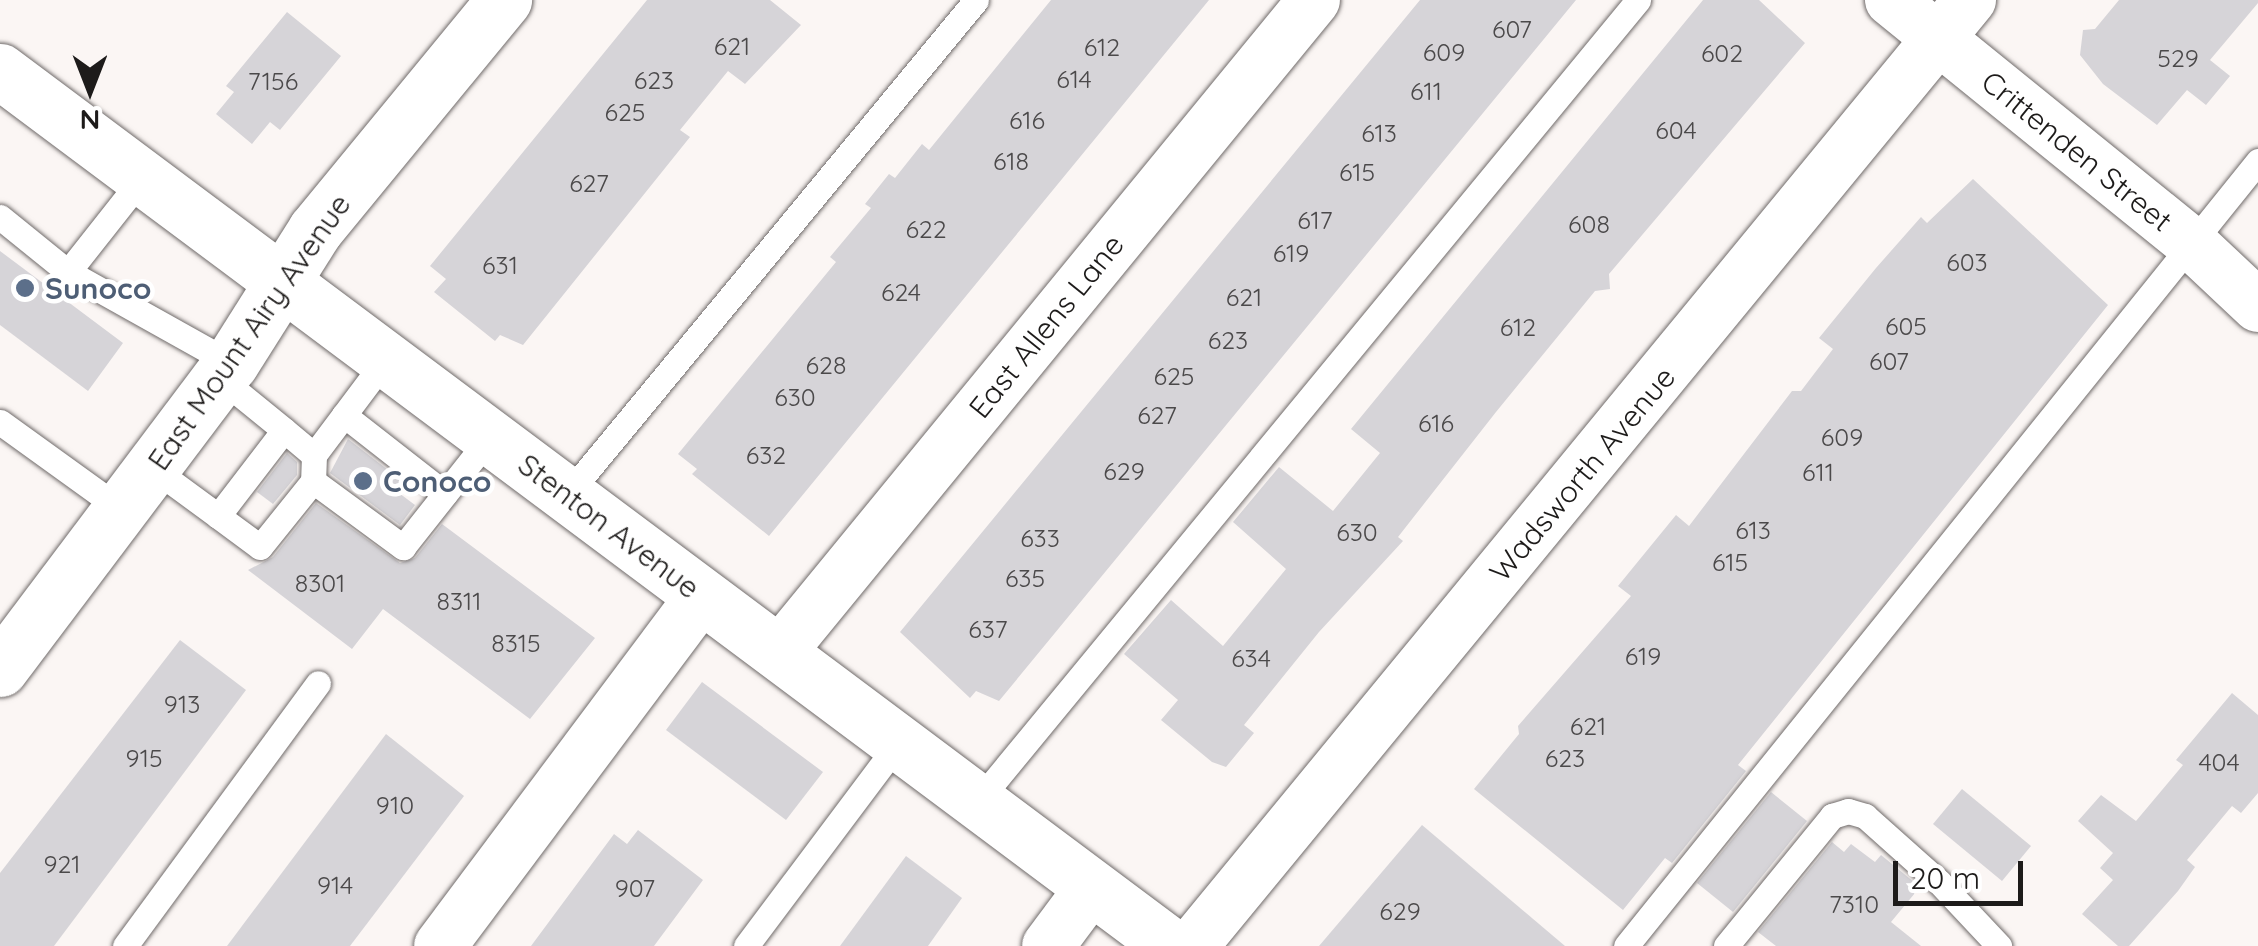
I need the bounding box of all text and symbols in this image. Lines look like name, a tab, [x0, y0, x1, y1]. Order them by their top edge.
house number: 607	[1492, 14, 1532, 44]
house number: 621	[714, 31, 750, 61]
house number: 612	[1084, 32, 1120, 62]
house number: 609	[1423, 37, 1465, 67]
house number: 602	[1701, 38, 1743, 68]
north arrow	[40, 40, 140, 140]
house number: 529	[2157, 43, 2199, 73]
street label: Crittenden Street	[1974, 63, 2180, 239]
house number: 614	[1056, 64, 1092, 94]
house number: 623	[634, 65, 674, 95]
house number: 7156	[248, 66, 298, 96]
house number: 611	[1410, 76, 1442, 106]
house number: 625	[605, 97, 645, 127]
text: N	[80, 103, 100, 138]
house number: 616	[1009, 105, 1045, 135]
house number: 604	[1655, 115, 1697, 145]
house number: 613	[1361, 118, 1397, 148]
house number: 618	[993, 146, 1029, 176]
house number: 615	[1339, 157, 1375, 187]
house number: 627	[569, 168, 609, 198]
street label: East Mount Airy Avenue	[140, 187, 358, 477]
house number: 617	[1297, 205, 1333, 235]
house number: 608	[1568, 209, 1610, 239]
house number: 622	[905, 214, 947, 244]
street label: East Allens Lane	[961, 227, 1131, 425]
house number: 619	[1273, 238, 1309, 268]
house number: 603	[1946, 247, 1988, 277]
house number: 631	[482, 250, 518, 280]
place label: Sunoco	[45, 270, 151, 306]
marker: Sunoco	[14, 277, 36, 299]
house number: 624	[881, 277, 921, 307]
house number: 621	[1226, 282, 1262, 312]
house number: 605	[1885, 311, 1927, 341]
house number: 612	[1500, 312, 1536, 342]
house number: 623	[1208, 325, 1248, 355]
house number: 607	[1869, 346, 1909, 376]
house number: 628	[806, 350, 846, 380]
street label: Wadsworth Avenue	[1482, 359, 1682, 589]
house number: 625	[1154, 361, 1194, 391]
house number: 630	[774, 382, 816, 412]
house number: 627	[1137, 400, 1177, 430]
house number: 616	[1418, 408, 1454, 438]
house number: 609	[1821, 422, 1863, 452]
house number: 632	[746, 440, 786, 470]
street label: Stenton Avenue	[511, 446, 707, 606]
house number: 629	[1103, 456, 1145, 486]
house number: 611	[1802, 457, 1834, 487]
place label: Conoco	[383, 463, 491, 499]
marker: Conoco	[352, 470, 374, 492]
house number: 613	[1735, 515, 1771, 545]
house number: 630	[1336, 517, 1378, 547]
house number: 633	[1020, 523, 1060, 553]
house number: 615	[1712, 547, 1748, 577]
house number: 635	[1005, 563, 1045, 593]
house number: 8301	[295, 568, 345, 598]
house number: 8311	[436, 586, 482, 616]
house number: 637	[968, 614, 1008, 644]
house number: 8315	[491, 628, 541, 658]
house number: 619	[1625, 641, 1661, 671]
house number: 634	[1231, 643, 1271, 673]
house number: 913	[164, 689, 200, 719]
house number: 621	[1570, 711, 1606, 741]
house number: 915	[125, 743, 163, 773]
house number: 623	[1545, 743, 1585, 773]
house number: 404	[2198, 747, 2240, 777]
house number: 910	[376, 790, 414, 820]
scale bar	[1898, 841, 2028, 903]
house number: 921	[43, 849, 81, 879]
text: 20 m	[1910, 859, 1980, 897]
house number: 914	[317, 870, 353, 900]
house number: 907	[615, 873, 655, 903]
house number: 7310	[1829, 889, 1879, 919]
house number: 629	[1379, 896, 1421, 926]

